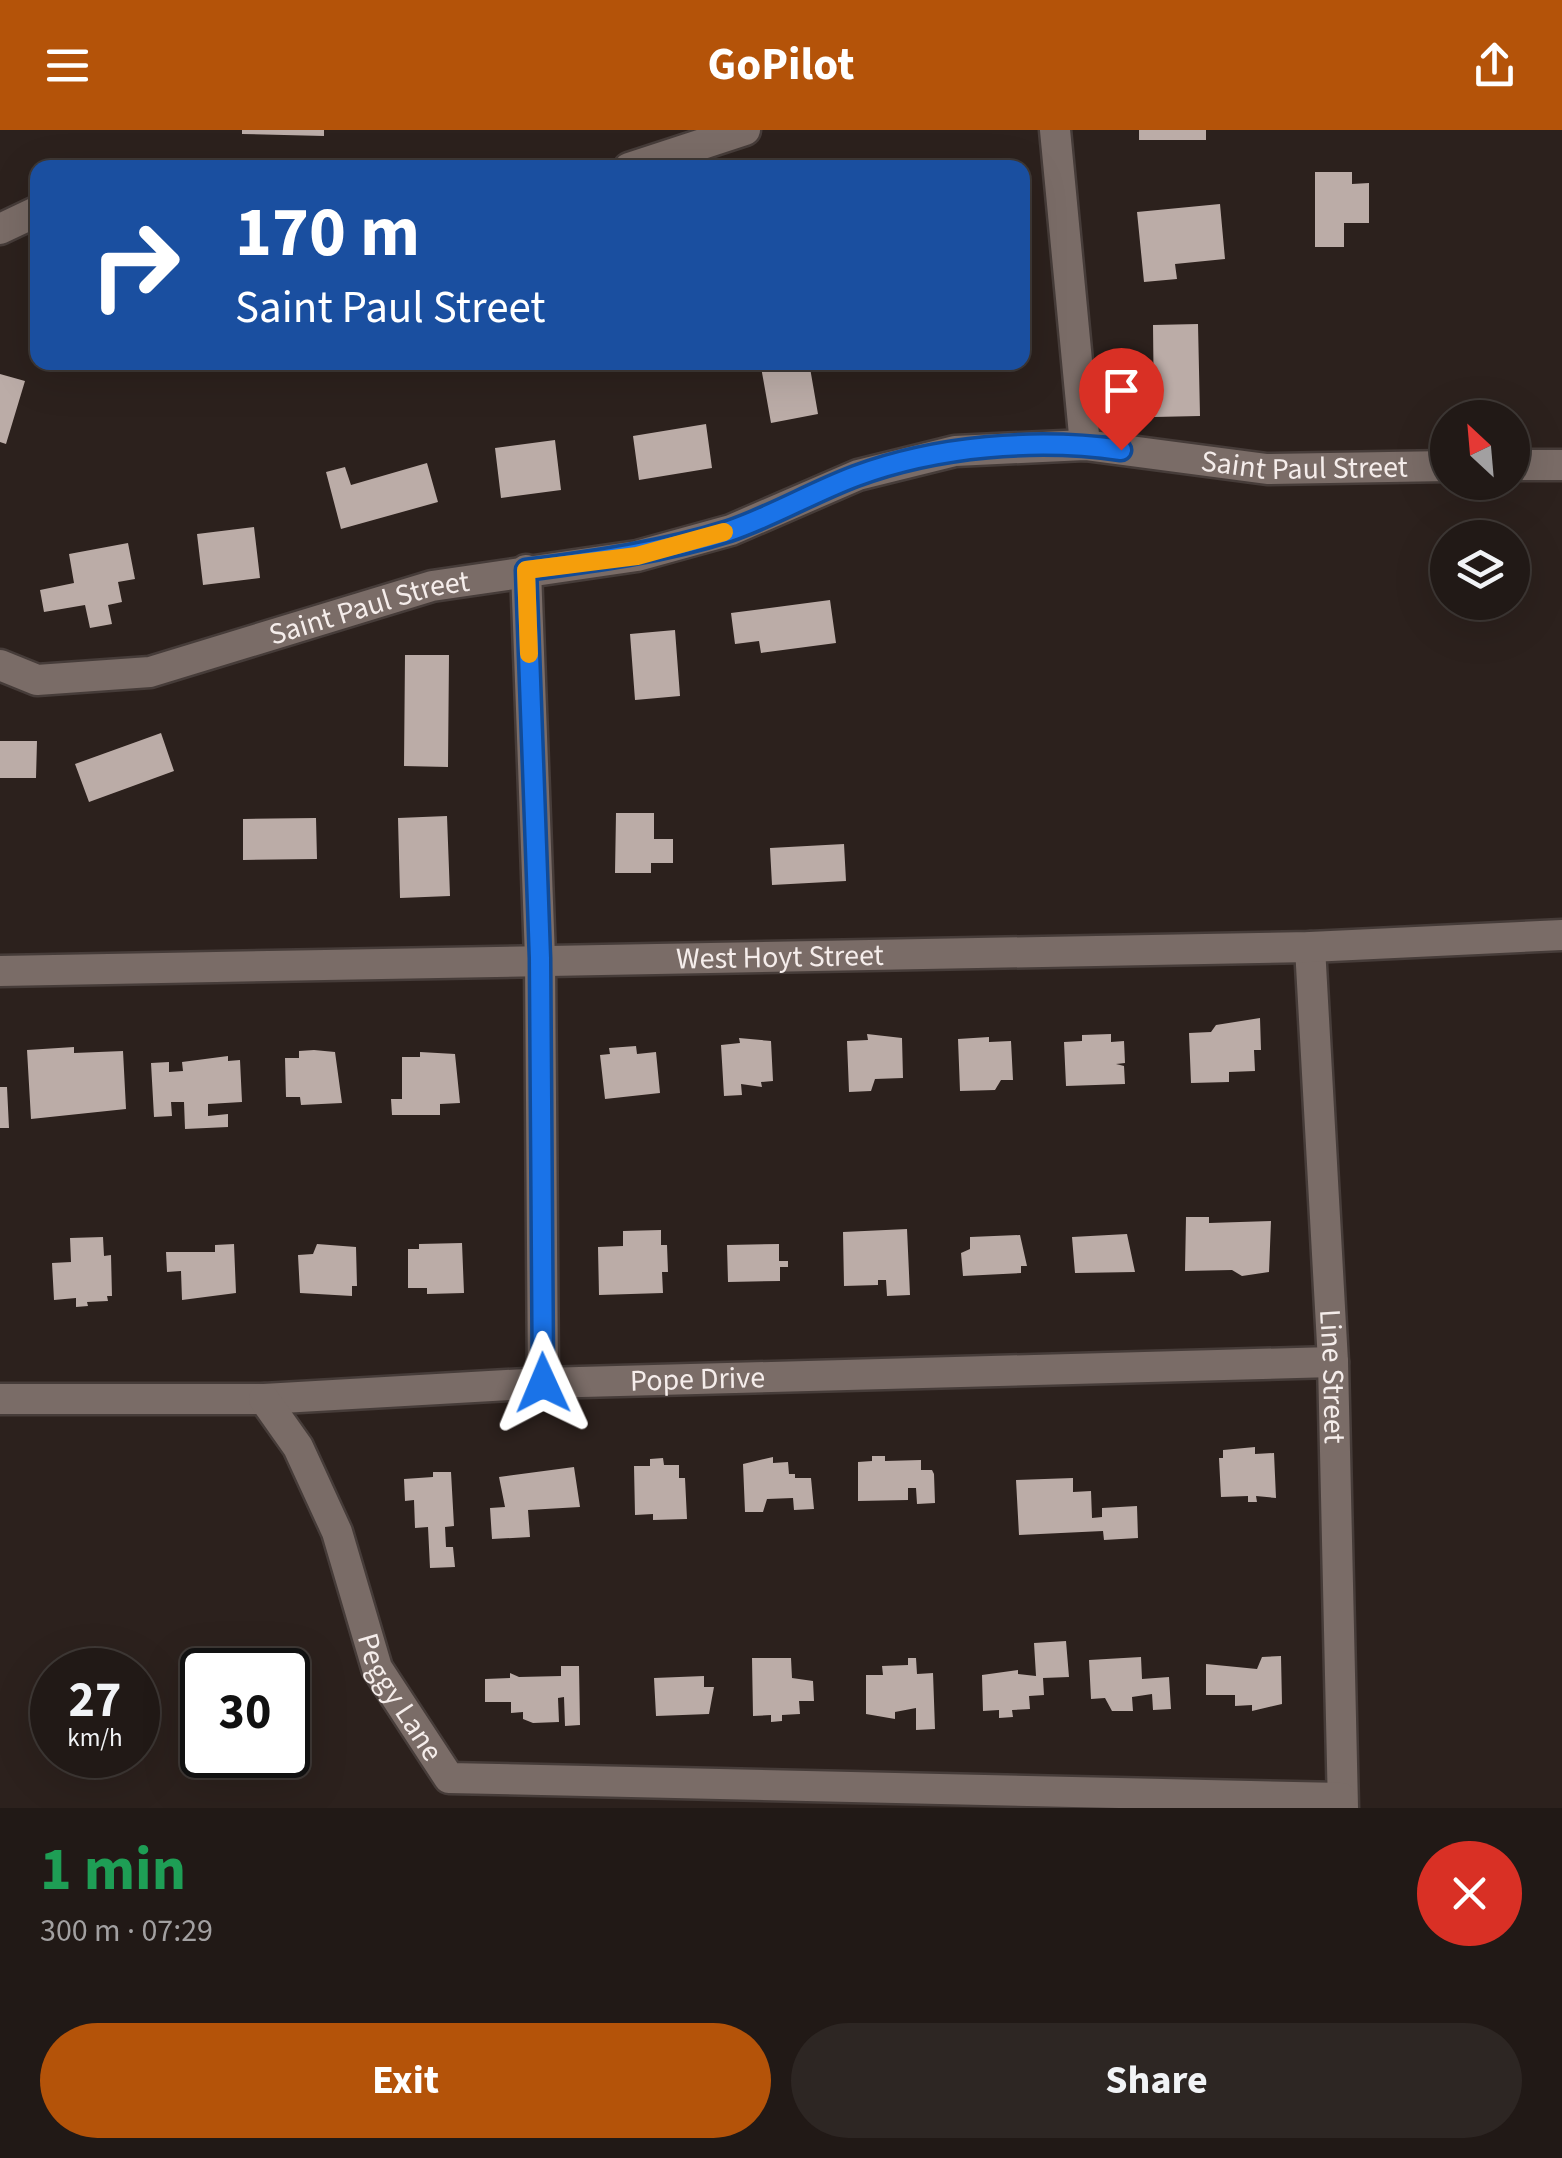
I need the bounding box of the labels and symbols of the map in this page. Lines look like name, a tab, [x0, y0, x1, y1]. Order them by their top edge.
pin	[1079, 348, 1164, 451]
north arrow	[1430, 400, 1530, 500]
street label: Saint Paul Street	[1198, 440, 1408, 491]
street label: Saint Paul Street	[264, 560, 472, 657]
street label: West Hoyt Street	[676, 934, 884, 981]
street label: Line Street	[1308, 1308, 1356, 1444]
position arrow	[491, 1331, 595, 1435]
street label: Pope Drive	[629, 1356, 766, 1403]
street label: Peggy Lane	[346, 1628, 453, 1770]
speed limit sign: 30	[180, 1648, 310, 1778]

